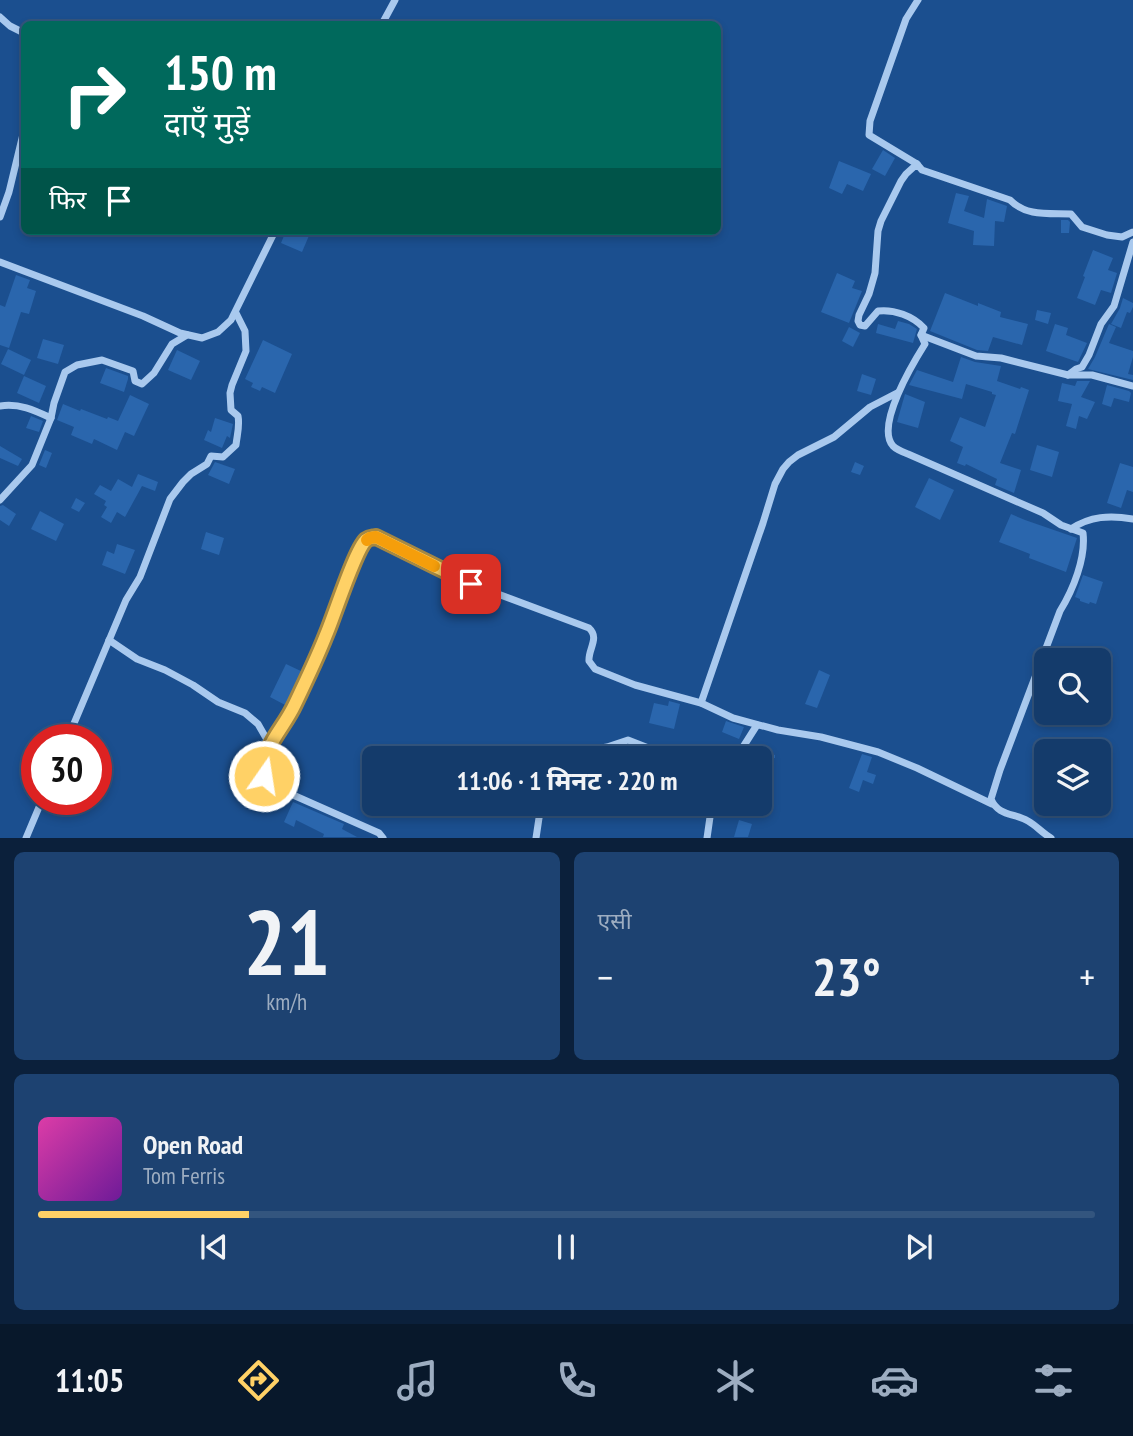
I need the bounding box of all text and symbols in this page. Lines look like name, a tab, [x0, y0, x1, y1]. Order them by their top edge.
text: 150 m	[164, 40, 277, 104]
icon: right	[49, 49, 140, 140]
text: दाएँ मुड़ें	[164, 102, 250, 144]
icon: arrive	[100, 182, 138, 220]
text: फिर	[49, 183, 86, 216]
pin	[441, 554, 501, 614]
icon: arrive	[452, 565, 490, 603]
map controls	[1034, 648, 1111, 816]
button: search	[1034, 648, 1111, 725]
speed limit sign: 30	[21, 724, 112, 815]
position arrow	[227, 739, 301, 813]
button: layers	[1034, 739, 1111, 816]
text: 11:06 · 1 मिनट · 220 m	[457, 764, 677, 797]
text: 21	[243, 882, 330, 1000]
text: एसी	[598, 906, 632, 935]
text: 23°	[812, 943, 881, 1010]
text: −	[598, 952, 613, 1001]
text: +	[1079, 952, 1095, 1001]
text: km/h	[266, 987, 307, 1016]
text: Open Road	[143, 1128, 243, 1161]
text: Tom Ferris	[143, 1161, 225, 1190]
icon: previous	[195, 1228, 233, 1266]
icon: pause	[547, 1228, 585, 1266]
icon: next	[900, 1228, 938, 1266]
icon: directions	[234, 1356, 283, 1405]
icon: music	[393, 1356, 442, 1405]
icon: phone	[552, 1356, 601, 1405]
icon: climate	[711, 1356, 760, 1405]
icon: car	[870, 1356, 919, 1405]
icon: filters	[1029, 1356, 1078, 1405]
text: 11:05	[55, 1359, 124, 1401]

